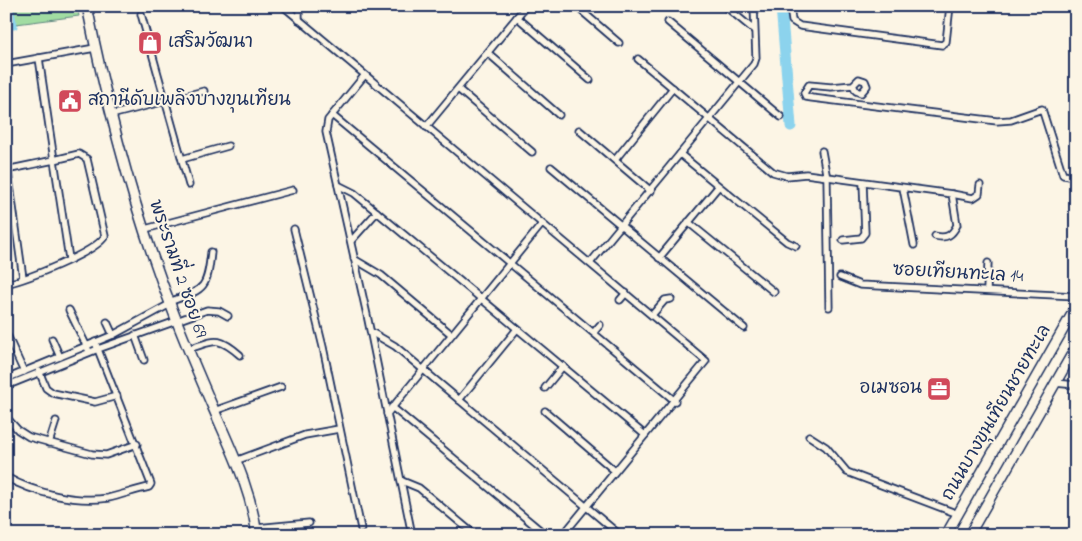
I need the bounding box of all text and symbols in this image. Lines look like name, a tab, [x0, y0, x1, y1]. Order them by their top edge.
shop icon: เสริมวัฒนา	[137, 30, 163, 56]
place label: เสริมวัฒนา	[168, 30, 253, 56]
place label: สถานีดับเพลิงบางขุนเทียน	[88, 87, 291, 114]
public building icon: สถานีดับเพลิงบางขุนเทียน	[57, 88, 83, 114]
street label: พระรามที่ 2 ซอย 69	[141, 194, 220, 342]
street label: ซอยเทียนทะเล 14	[892, 257, 1025, 290]
street label: ถนนบางขุนเทียนชายทะเล	[935, 320, 1058, 506]
place label: อเมซอน	[860, 376, 922, 402]
office icon: อเมซอน	[926, 376, 952, 402]

